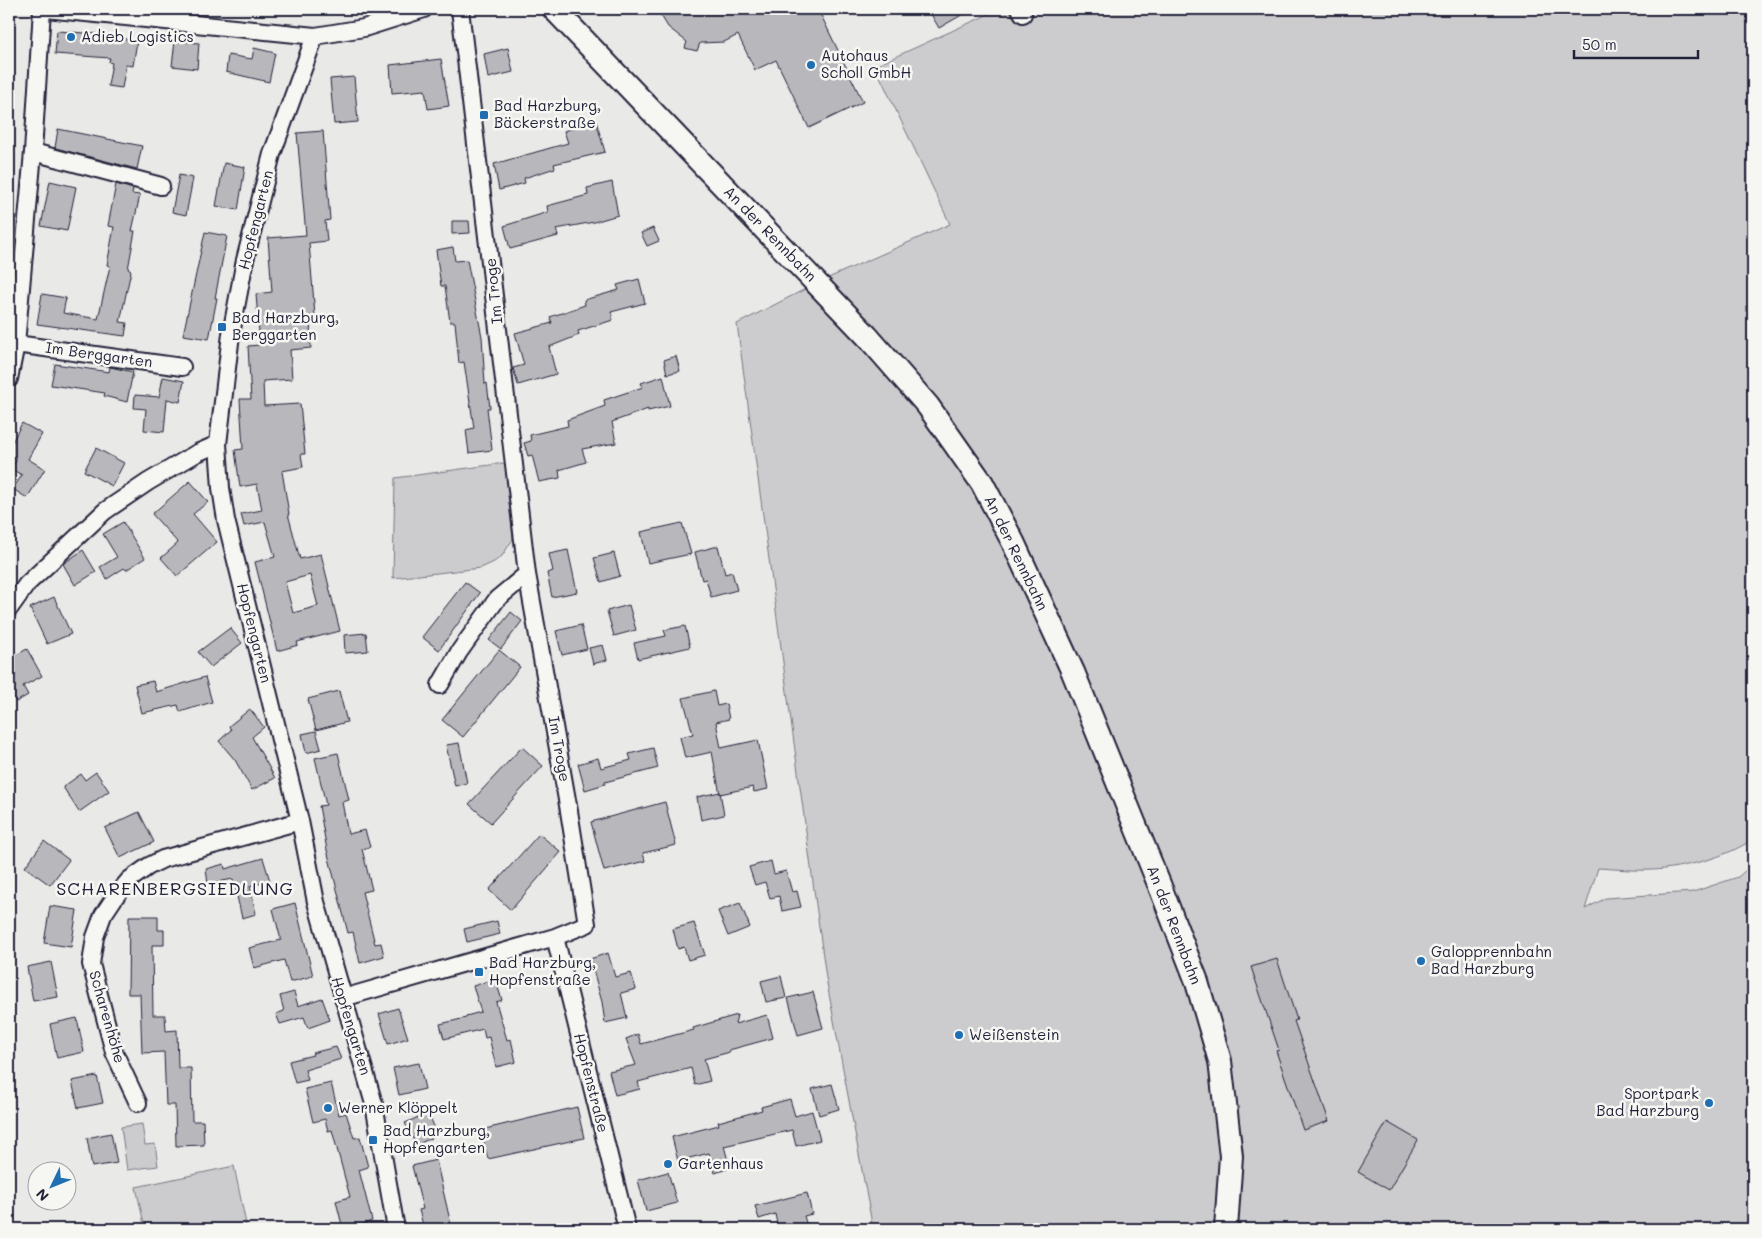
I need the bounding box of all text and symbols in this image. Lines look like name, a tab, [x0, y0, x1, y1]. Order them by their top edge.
place label: Adieb Logistics	[81, 26, 194, 46]
scale bar	[1574, 28, 1698, 60]
marker: Adieb Logistics	[65, 31, 77, 43]
text: 50 m	[1582, 34, 1617, 54]
place label: Autohaus Scholl GmbH	[821, 45, 911, 82]
marker: Autohaus Scholl GmbH	[805, 59, 817, 71]
place label: Bad Harzburg, Bäckerstraße	[494, 95, 601, 132]
marker: Bad Harzburg, Bäckerstraße	[478, 109, 490, 121]
street label: Hopfengarten	[233, 168, 277, 272]
street label: An der Rennbahn	[720, 181, 822, 286]
street label: Im Troge	[480, 257, 506, 325]
place label: Bad Harzburg, Berggarten	[232, 307, 339, 344]
marker: Bad Harzburg, Berggarten	[216, 321, 228, 333]
street label: Im Berggarten	[44, 337, 154, 371]
street label: An der Rennbahn	[980, 492, 1053, 613]
street label: Hopfengarten	[233, 581, 277, 685]
street label: Im Troge	[544, 715, 576, 783]
street label: An der Rennbahn	[1143, 862, 1207, 987]
district label: SCHARENBERGSIEDLUNG	[56, 876, 294, 900]
place label: Galopprennbahn Bad Harzburg	[1431, 941, 1552, 978]
place label: Bad Harzburg, Hopfenstraße	[489, 952, 596, 989]
marker: Galopprennbahn Bad Harzburg	[1415, 955, 1427, 967]
marker: Bad Harzburg, Hopfenstraße	[473, 966, 485, 978]
street label: Scharenhöhe	[85, 968, 131, 1065]
street label: Hopfengarten	[327, 974, 376, 1077]
place label: Weißenstein	[969, 1024, 1059, 1044]
marker: Weißenstein	[953, 1029, 965, 1041]
street label: Hopfenstraße	[570, 1031, 614, 1135]
place label: Sportpark Bad Harzburg	[1596, 1083, 1699, 1120]
place label: Werner Klöppelt	[338, 1097, 458, 1117]
marker: Sportpark Bad Harzburg	[1703, 1097, 1715, 1109]
marker: Werner Klöppelt	[322, 1102, 334, 1114]
place label: Bad Harzburg, Hopfengarten	[383, 1120, 490, 1157]
marker: Bad Harzburg, Hopfengarten	[367, 1134, 379, 1146]
place label: Gartenhaus	[678, 1153, 764, 1173]
marker: Gartenhaus	[662, 1158, 674, 1170]
north arrow	[28, 1160, 78, 1210]
text: N	[32, 1185, 53, 1206]

